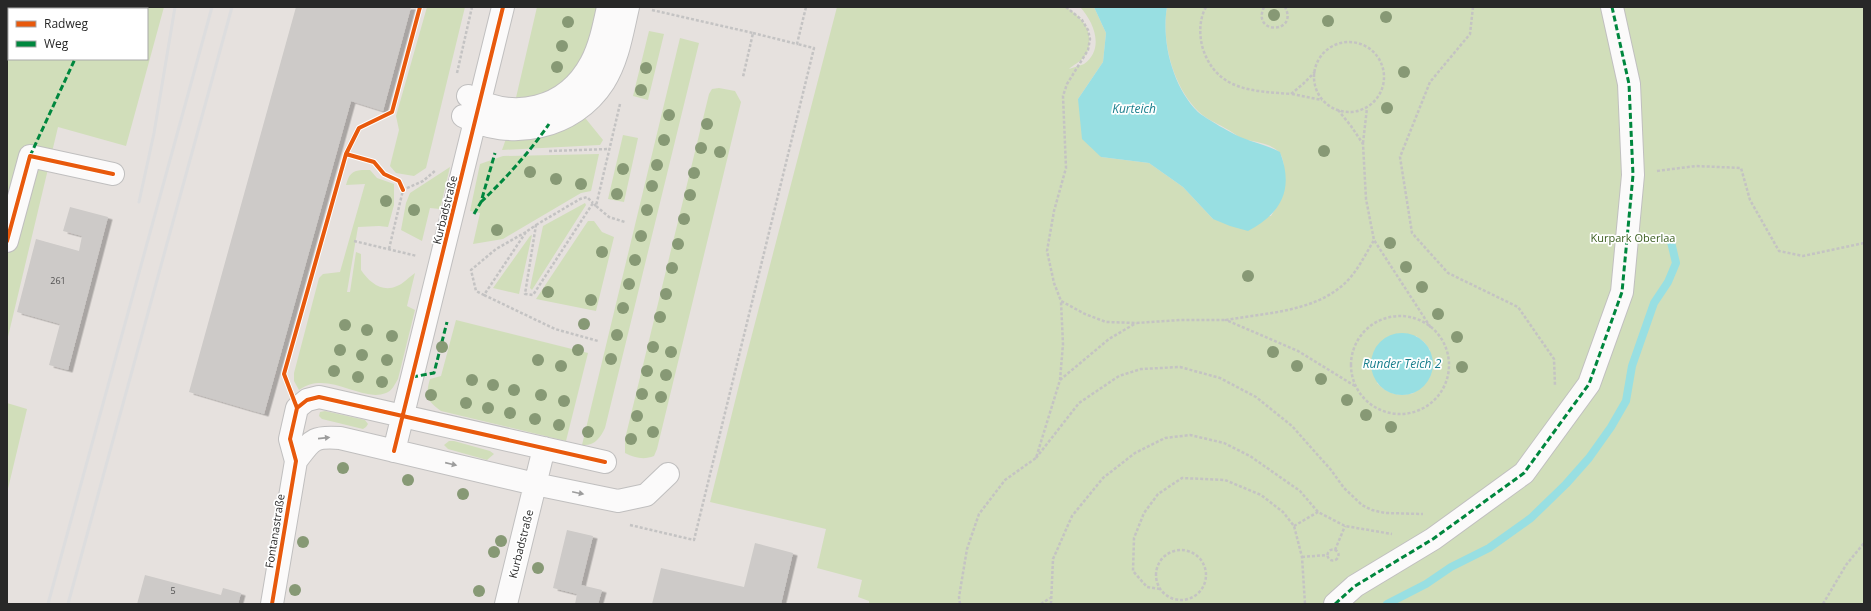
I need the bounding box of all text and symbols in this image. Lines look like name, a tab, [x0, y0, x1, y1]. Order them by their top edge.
legend	[8, 8, 148, 60]
text: Radweg	[44, 15, 88, 32]
text: Weg	[44, 35, 69, 52]
water label: Kurteich	[1112, 100, 1156, 117]
street label: Kurbadstraße	[429, 174, 460, 246]
park label: Kurpark Oberlaa	[1591, 230, 1675, 245]
house number: 261	[50, 274, 66, 287]
water label: Runder Teich 2	[1363, 355, 1442, 372]
one-way arrow	[318, 435, 330, 441]
one-way arrow	[445, 461, 457, 467]
one-way arrow	[572, 490, 584, 496]
street label: Fontanastraße	[261, 493, 288, 569]
street label: Kurbadstraße	[505, 508, 536, 580]
house number: 5	[170, 584, 176, 597]

